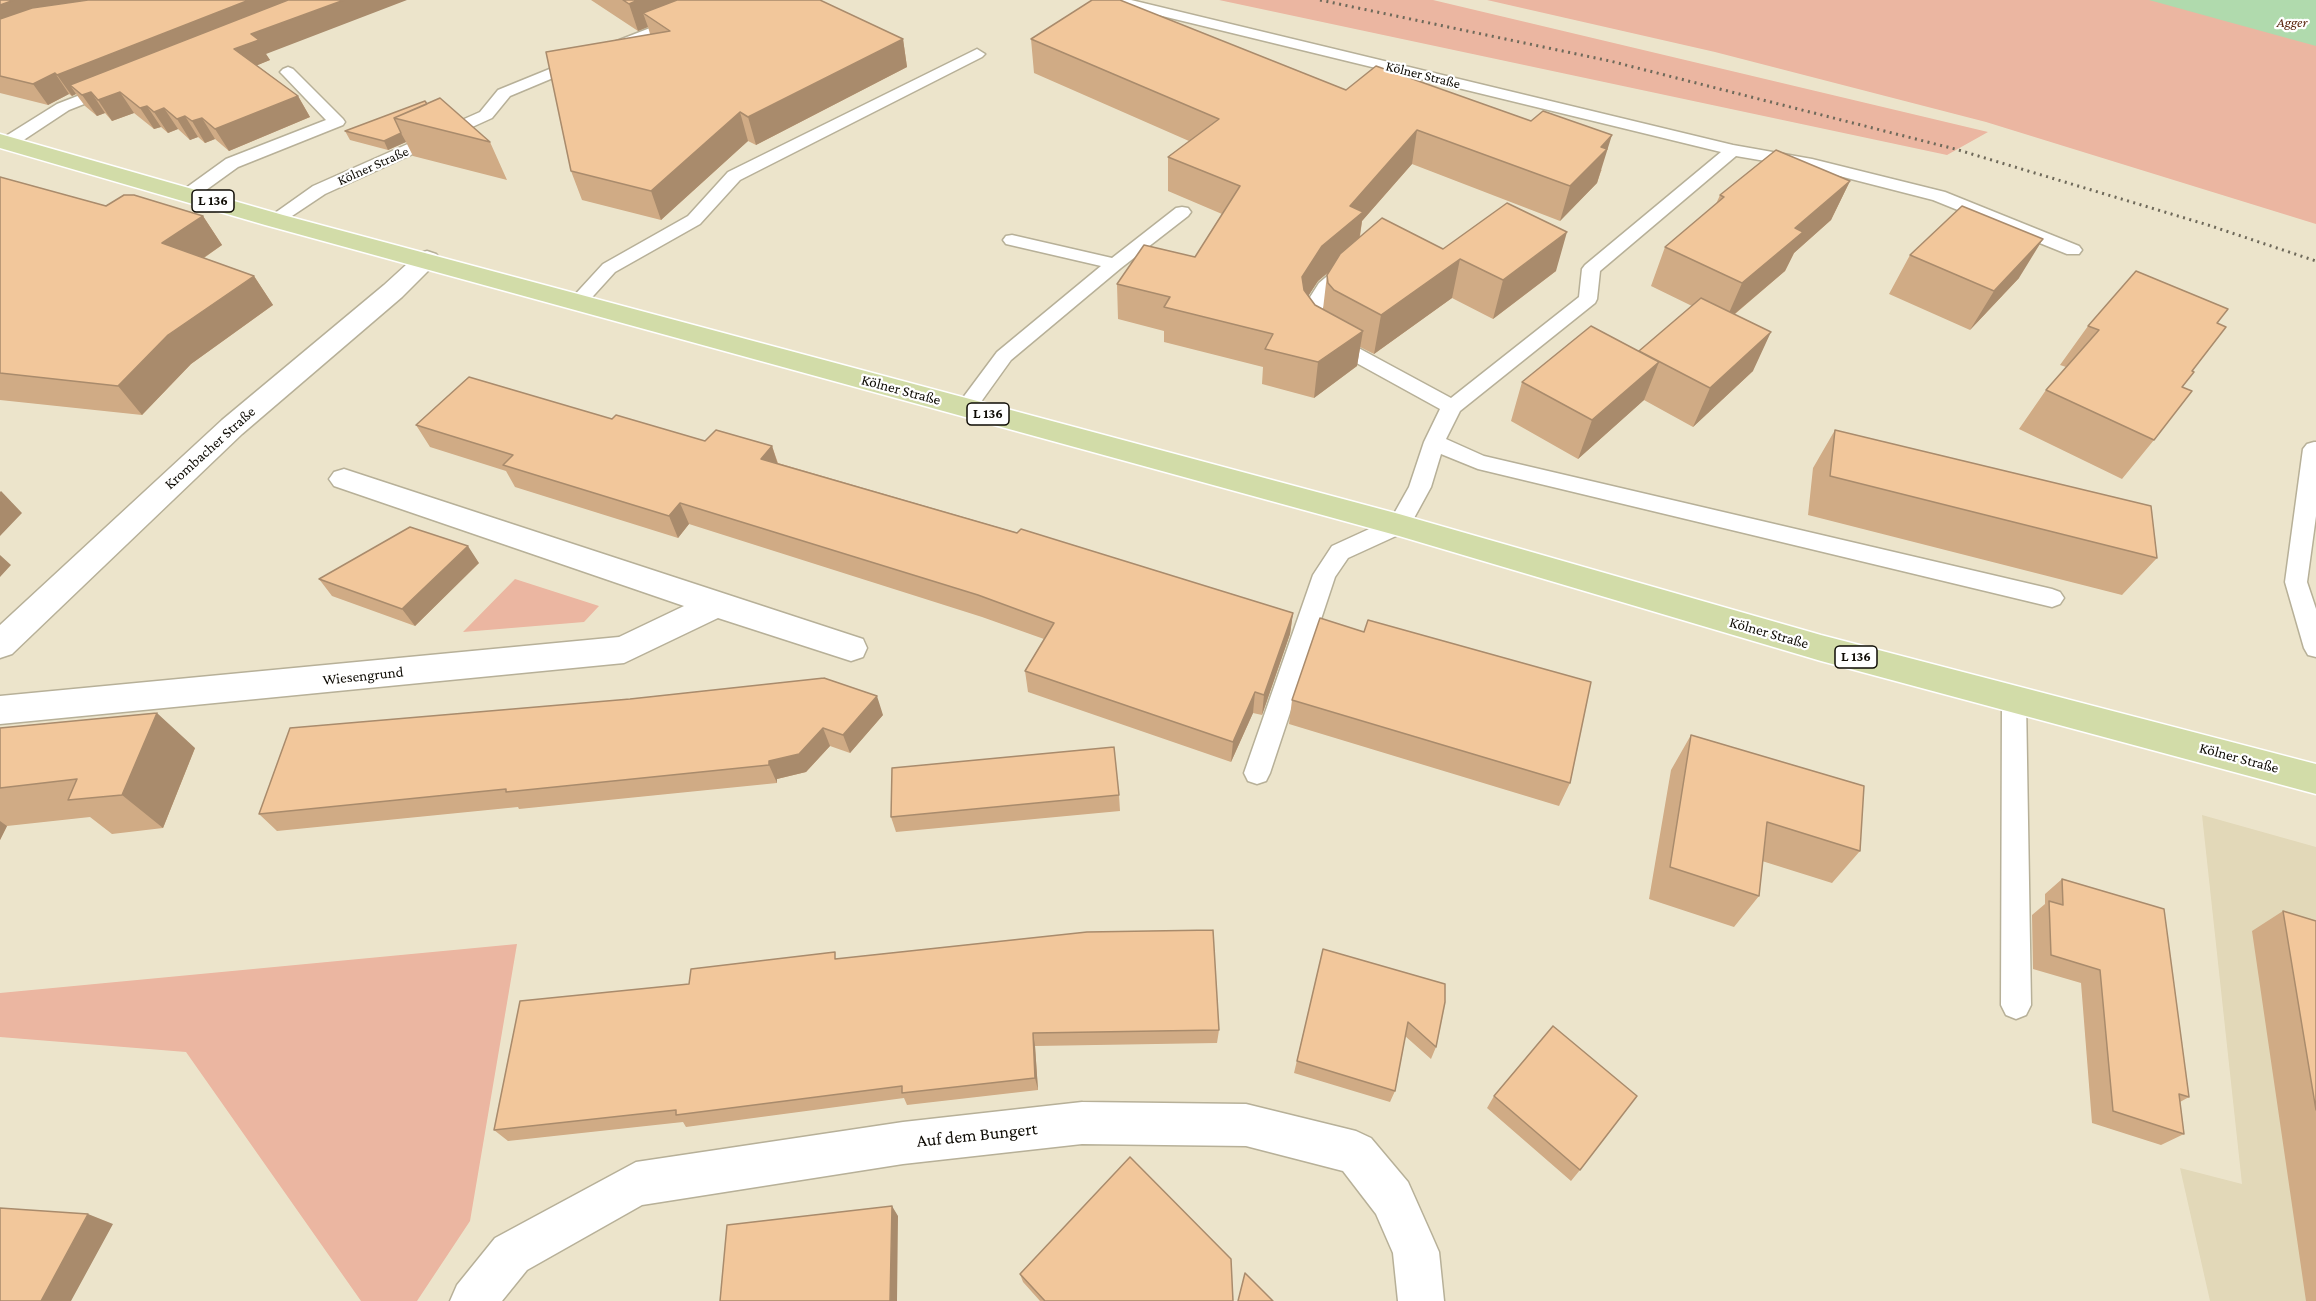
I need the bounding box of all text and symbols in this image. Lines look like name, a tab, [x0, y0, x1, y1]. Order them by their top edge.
park label: Agger	[2277, 15, 2307, 31]
street label: Kölner Straße	[1384, 58, 1462, 92]
street label: Kölner Straße	[335, 143, 411, 189]
road number: L 136	[192, 190, 234, 212]
street label: Kölner Straße	[859, 371, 943, 409]
street label: Krombacher Straße	[161, 403, 259, 493]
road number: L 136	[967, 403, 1009, 425]
street label: Kölner Straße	[1727, 613, 1811, 653]
road number: L 136	[1835, 646, 1877, 668]
street label: Wiesengrund	[322, 663, 404, 689]
street label: Kölner Straße	[2197, 739, 2281, 777]
street label: Auf dem Bungert	[915, 1118, 1039, 1152]

